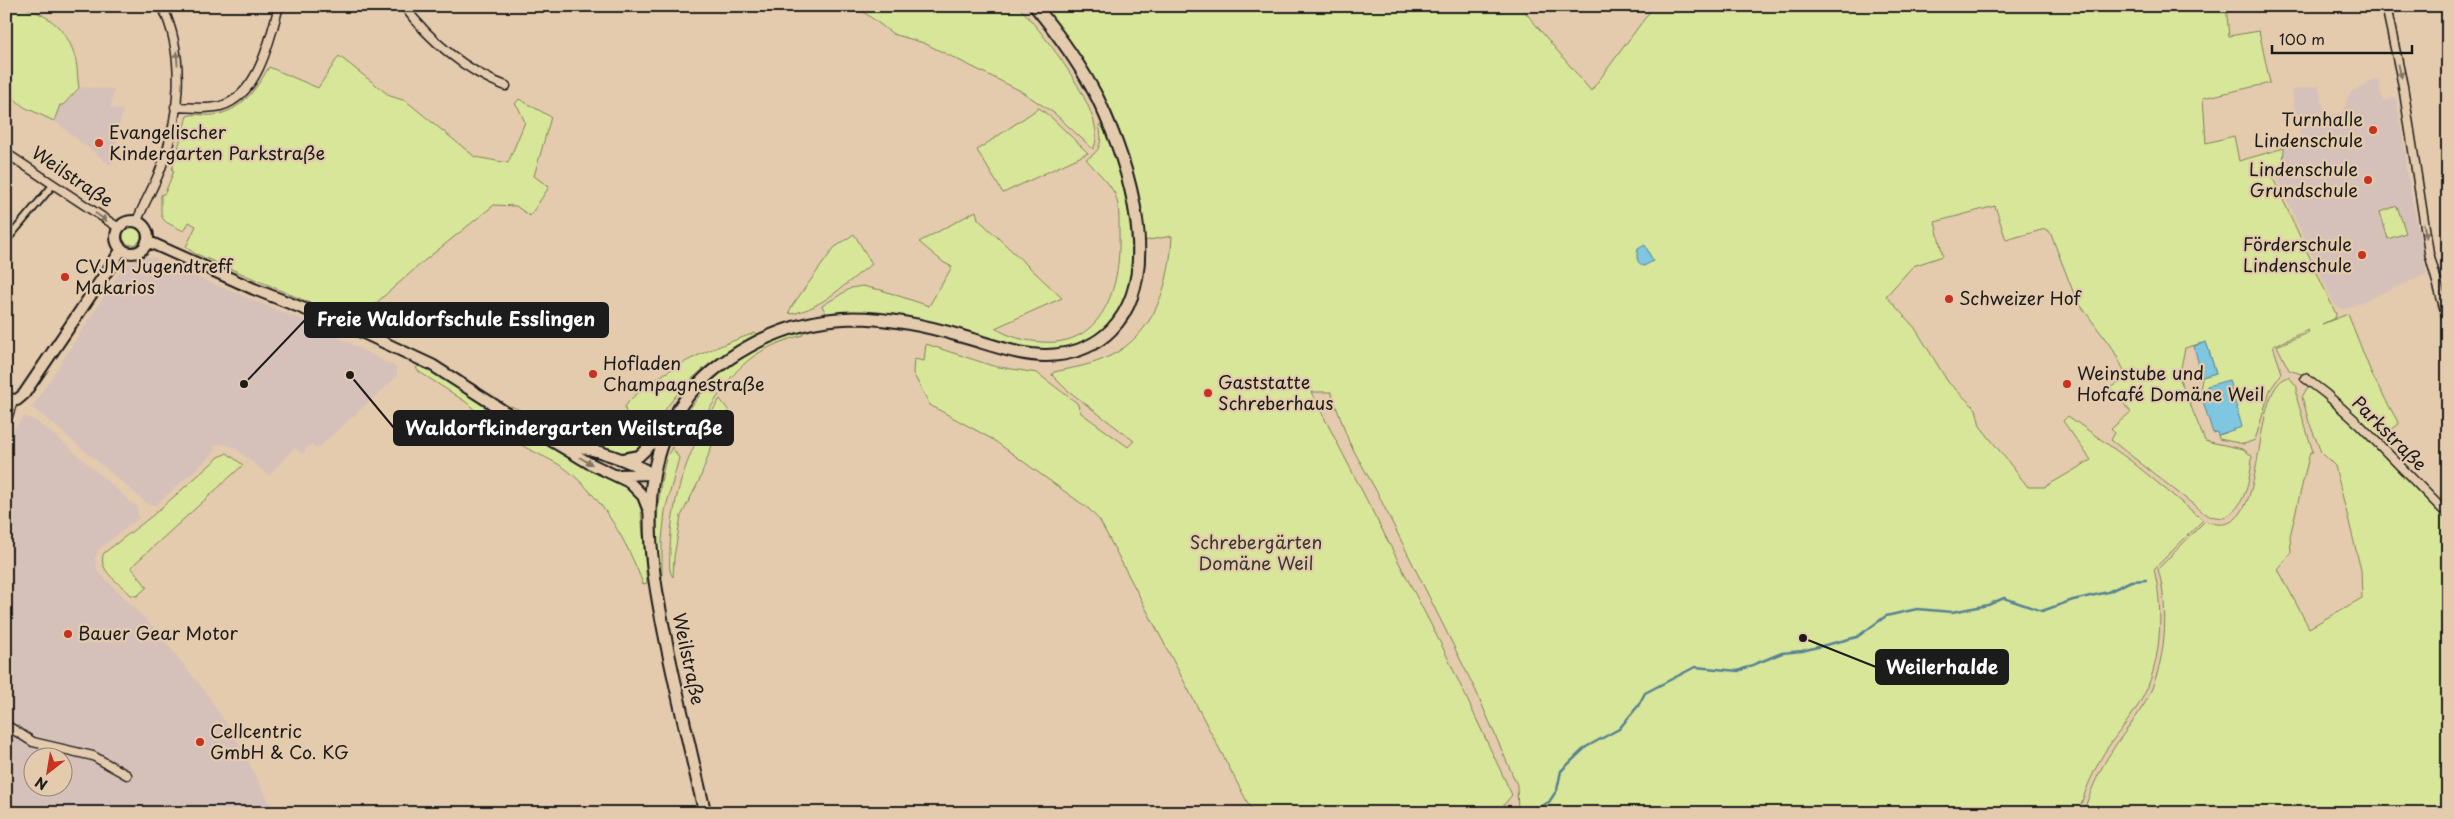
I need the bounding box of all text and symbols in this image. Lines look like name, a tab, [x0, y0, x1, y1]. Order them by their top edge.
scale bar	[2272, 22, 2412, 54]
text: 100 m	[2279, 27, 2325, 50]
one-way arrow	[172, 50, 180, 66]
one-way arrow	[2396, 63, 2404, 78]
place label: Turnhalle Lindenschule	[2254, 105, 2363, 153]
place label: Evangelischer Kindergarten Parkstraße	[109, 118, 325, 166]
marker: Turnhalle Lindenschule	[2367, 124, 2379, 136]
marker: Evangelischer Kindergarten Parkstraße	[93, 137, 105, 149]
street label: Weilstraße	[27, 138, 119, 213]
place label: Lindenschule Grundschule	[2249, 155, 2358, 203]
marker: Lindenschule Grundschule	[2362, 174, 2374, 186]
one-way arrow	[95, 212, 108, 222]
one-way arrow	[2422, 224, 2430, 240]
place label: Förderschule Lindenschule	[2243, 230, 2352, 278]
marker: Förderschule Lindenschule	[2356, 249, 2368, 261]
place label: CVJM Jugendtreff Makarios	[75, 252, 234, 300]
marker: CVJM Jugendtreff Makarios	[59, 271, 71, 283]
place label: Schweizer Hof	[1959, 284, 2083, 311]
marker: Schweizer Hof	[1943, 293, 1955, 305]
callout: Freie Waldorfschule Esslingen	[305, 303, 608, 337]
text: Freie Waldorfschule Esslingen	[317, 304, 595, 332]
place label: Hofladen Champagnestraße	[603, 349, 764, 397]
place label: Weinstube und Hofcafé Domäne Weil	[2077, 359, 2264, 407]
marker: Hofladen Champagnestraße	[587, 368, 599, 380]
place label: Gaststatte Schreberhaus	[1218, 368, 1333, 416]
marker: Weinstube und Hofcafé Domäne Weil	[2061, 378, 2073, 390]
marker: Gaststatte Schreberhaus	[1202, 387, 1214, 399]
street label: Parkstraße	[2346, 389, 2434, 477]
callout: Waldorfkindergarten Weilstraße	[394, 411, 733, 445]
text: Waldorfkindergarten Weilstraße	[405, 413, 723, 441]
one-way arrow	[580, 456, 593, 465]
park label: Schrebergärten Domäne Weil	[1190, 528, 1322, 576]
street label: Weilstraße	[667, 610, 712, 707]
place label: Bauer Gear Motor	[78, 619, 238, 646]
marker: Bauer Gear Motor	[62, 628, 74, 640]
callout: Weilerhalde	[1876, 650, 2008, 684]
text: Weilerhalde	[1886, 652, 1998, 680]
place label: Cellcentric GmbH & Co. KG	[210, 717, 349, 765]
marker: Cellcentric GmbH & Co. KG	[194, 736, 206, 748]
north arrow	[22, 746, 72, 796]
text: N	[31, 772, 51, 795]

